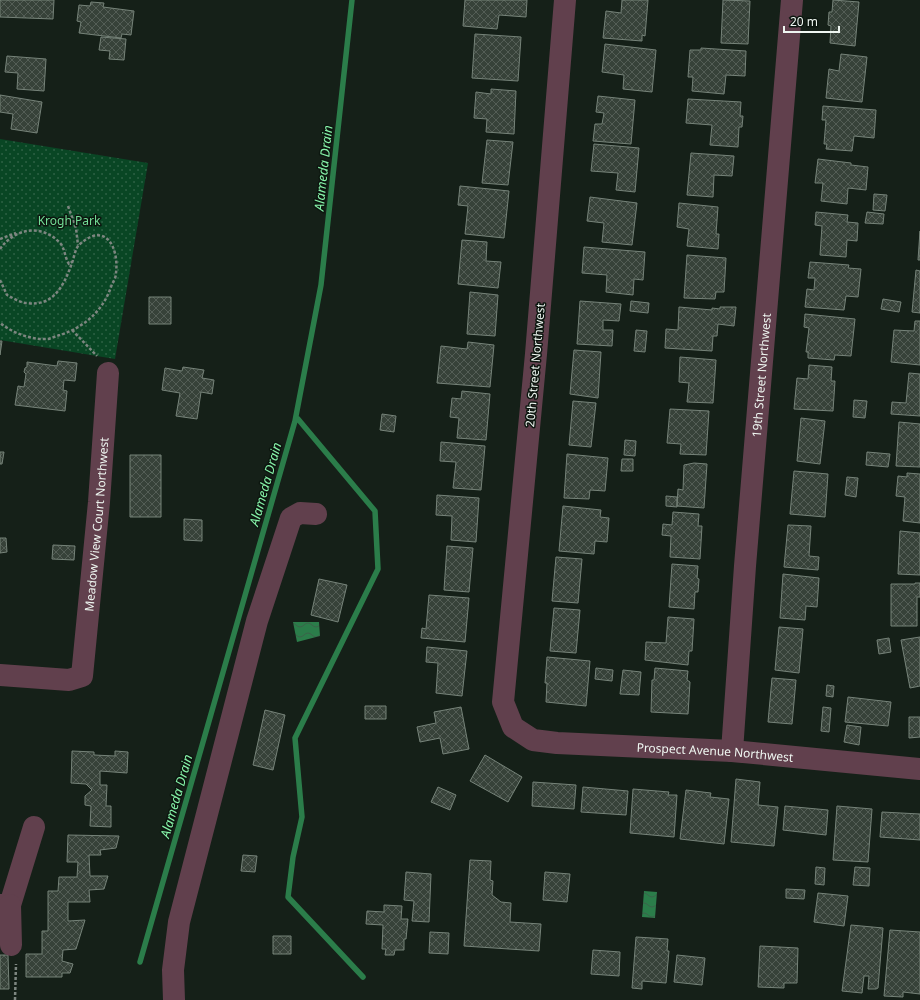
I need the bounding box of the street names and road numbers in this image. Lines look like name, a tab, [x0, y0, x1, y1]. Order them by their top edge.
street label: 20th Street Northwest	[521, 302, 549, 428]
street label: 19th Street Northwest	[747, 312, 775, 438]
street label: Meadow View Court Northwest	[80, 436, 112, 612]
street label: Prospect Avenue Northwest	[636, 738, 795, 765]

